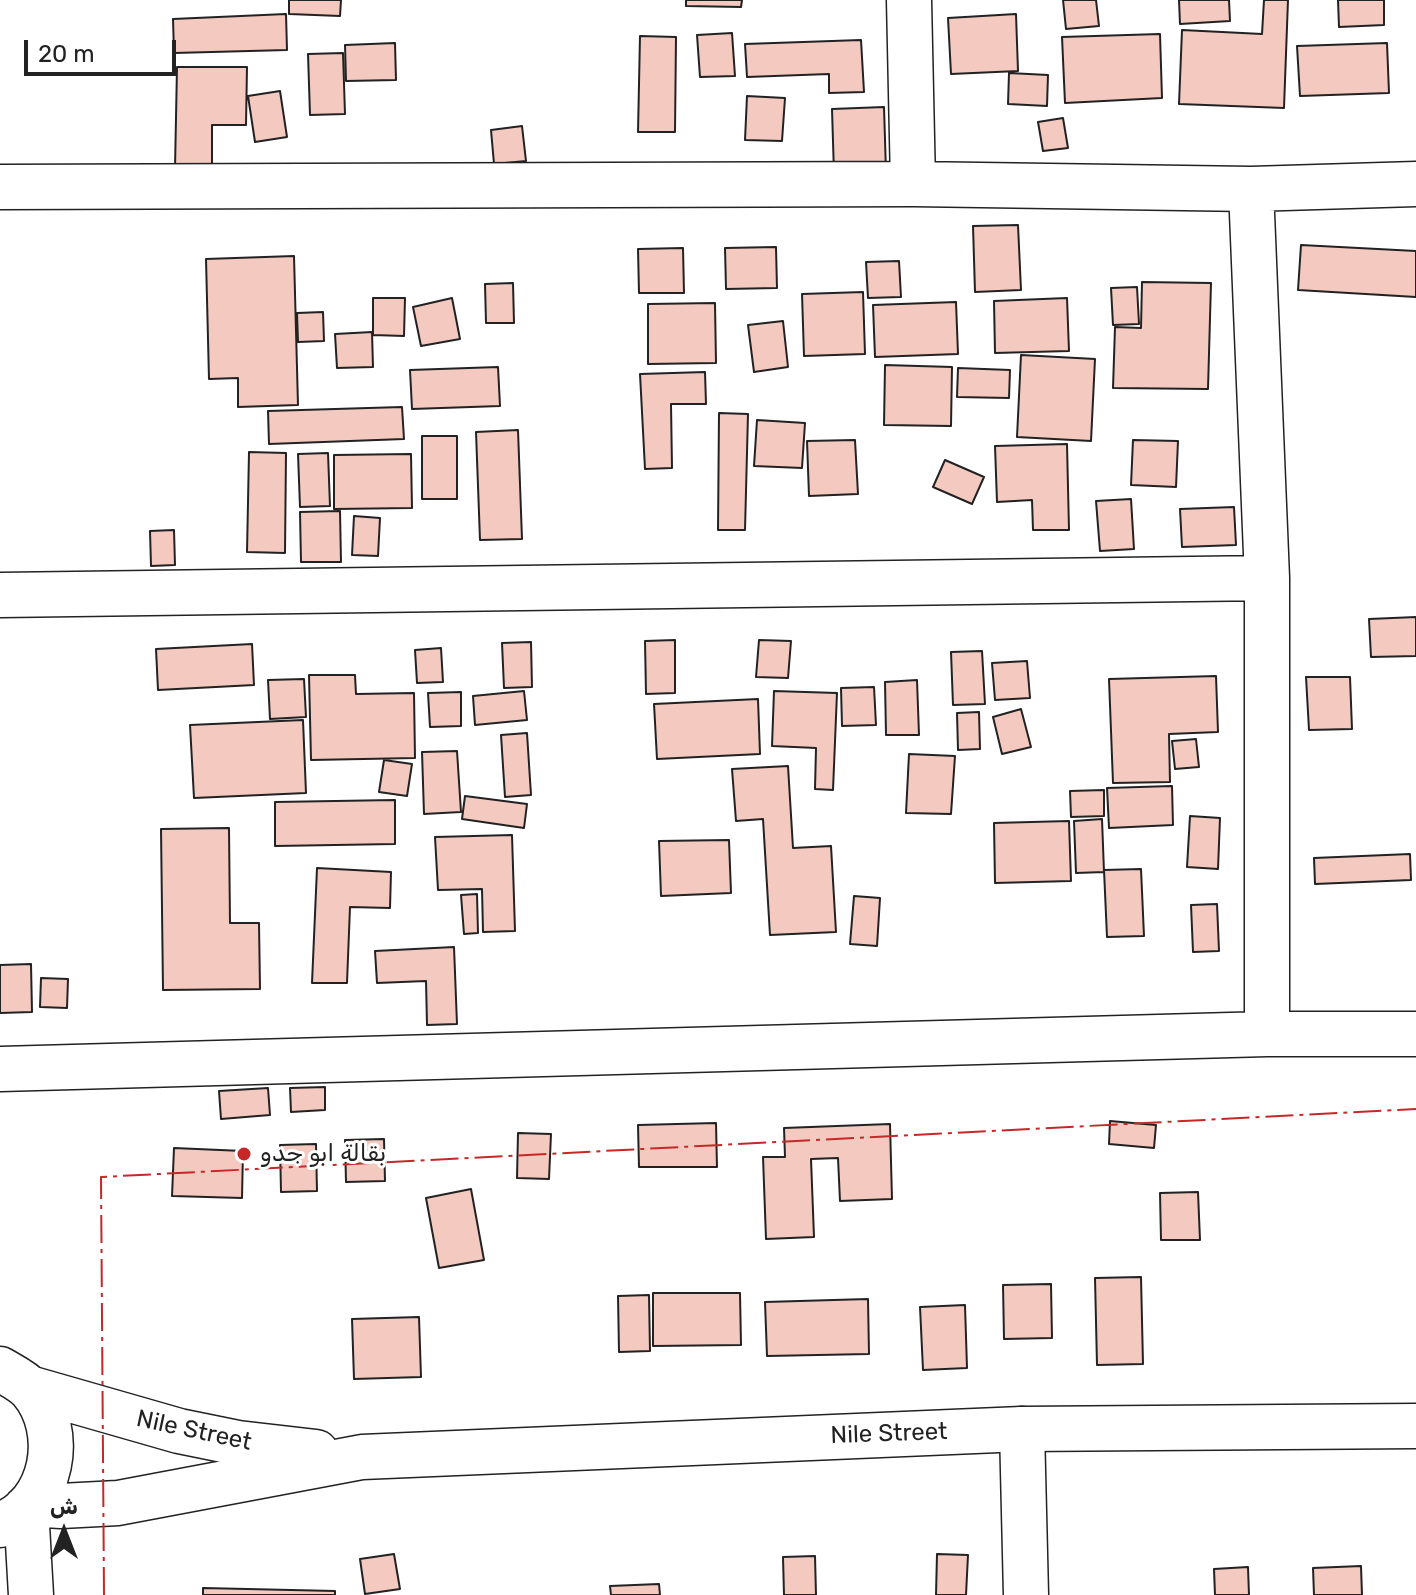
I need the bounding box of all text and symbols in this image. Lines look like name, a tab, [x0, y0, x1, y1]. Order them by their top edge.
scale bar	[28, 24, 180, 74]
text: 20 m	[38, 40, 95, 68]
place label: بقالة ابو جدو	[260, 1140, 386, 1168]
marker: بقالة ابو جدو	[235, 1145, 253, 1163]
street label: Nile Street	[134, 1405, 254, 1457]
street label: Nile Street	[830, 1418, 948, 1450]
north arrow	[24, 1491, 104, 1571]
text: ش	[50, 1493, 78, 1520]

